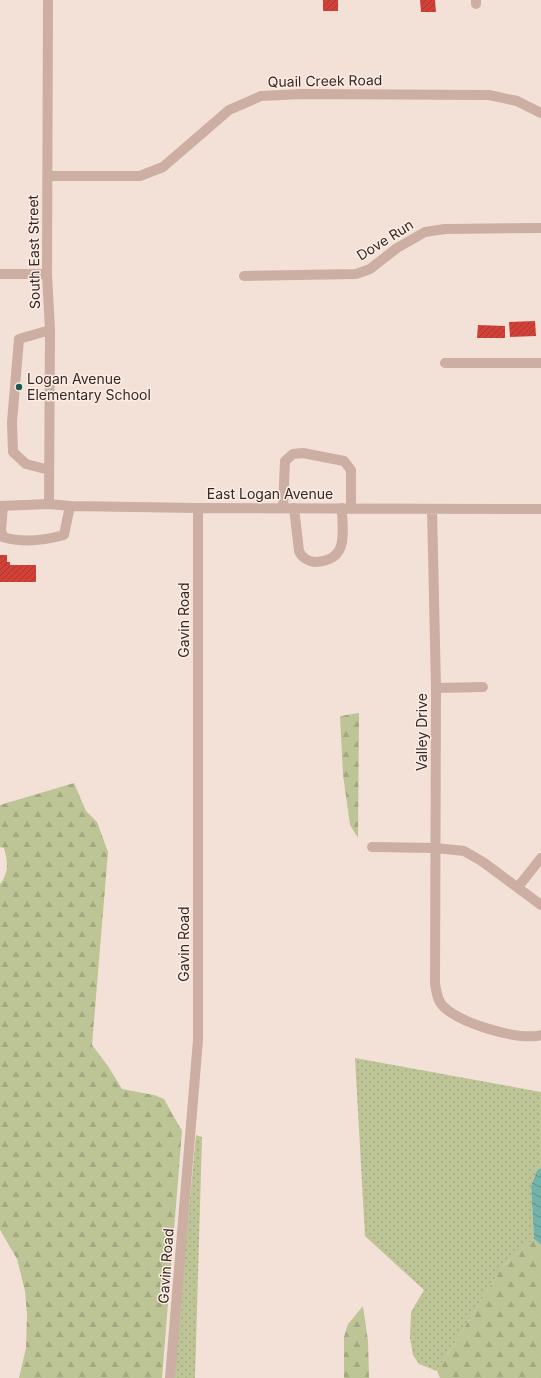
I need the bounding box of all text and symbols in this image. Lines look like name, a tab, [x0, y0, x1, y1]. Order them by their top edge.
street label: Quail Creek Road	[268, 71, 382, 90]
street label: South East Street	[24, 194, 43, 309]
street label: Dove Run	[353, 216, 416, 264]
place label: Logan Avenue Elementary School	[27, 370, 151, 403]
marker: Logan Avenue Elementary School	[14, 382, 24, 392]
street label: East Logan Avenue	[207, 485, 333, 502]
street label: Gavin Road	[175, 582, 192, 658]
street label: Valley Drive	[413, 693, 430, 771]
street label: Gavin Road	[175, 906, 192, 982]
street label: Gavin Road	[154, 1228, 177, 1304]

